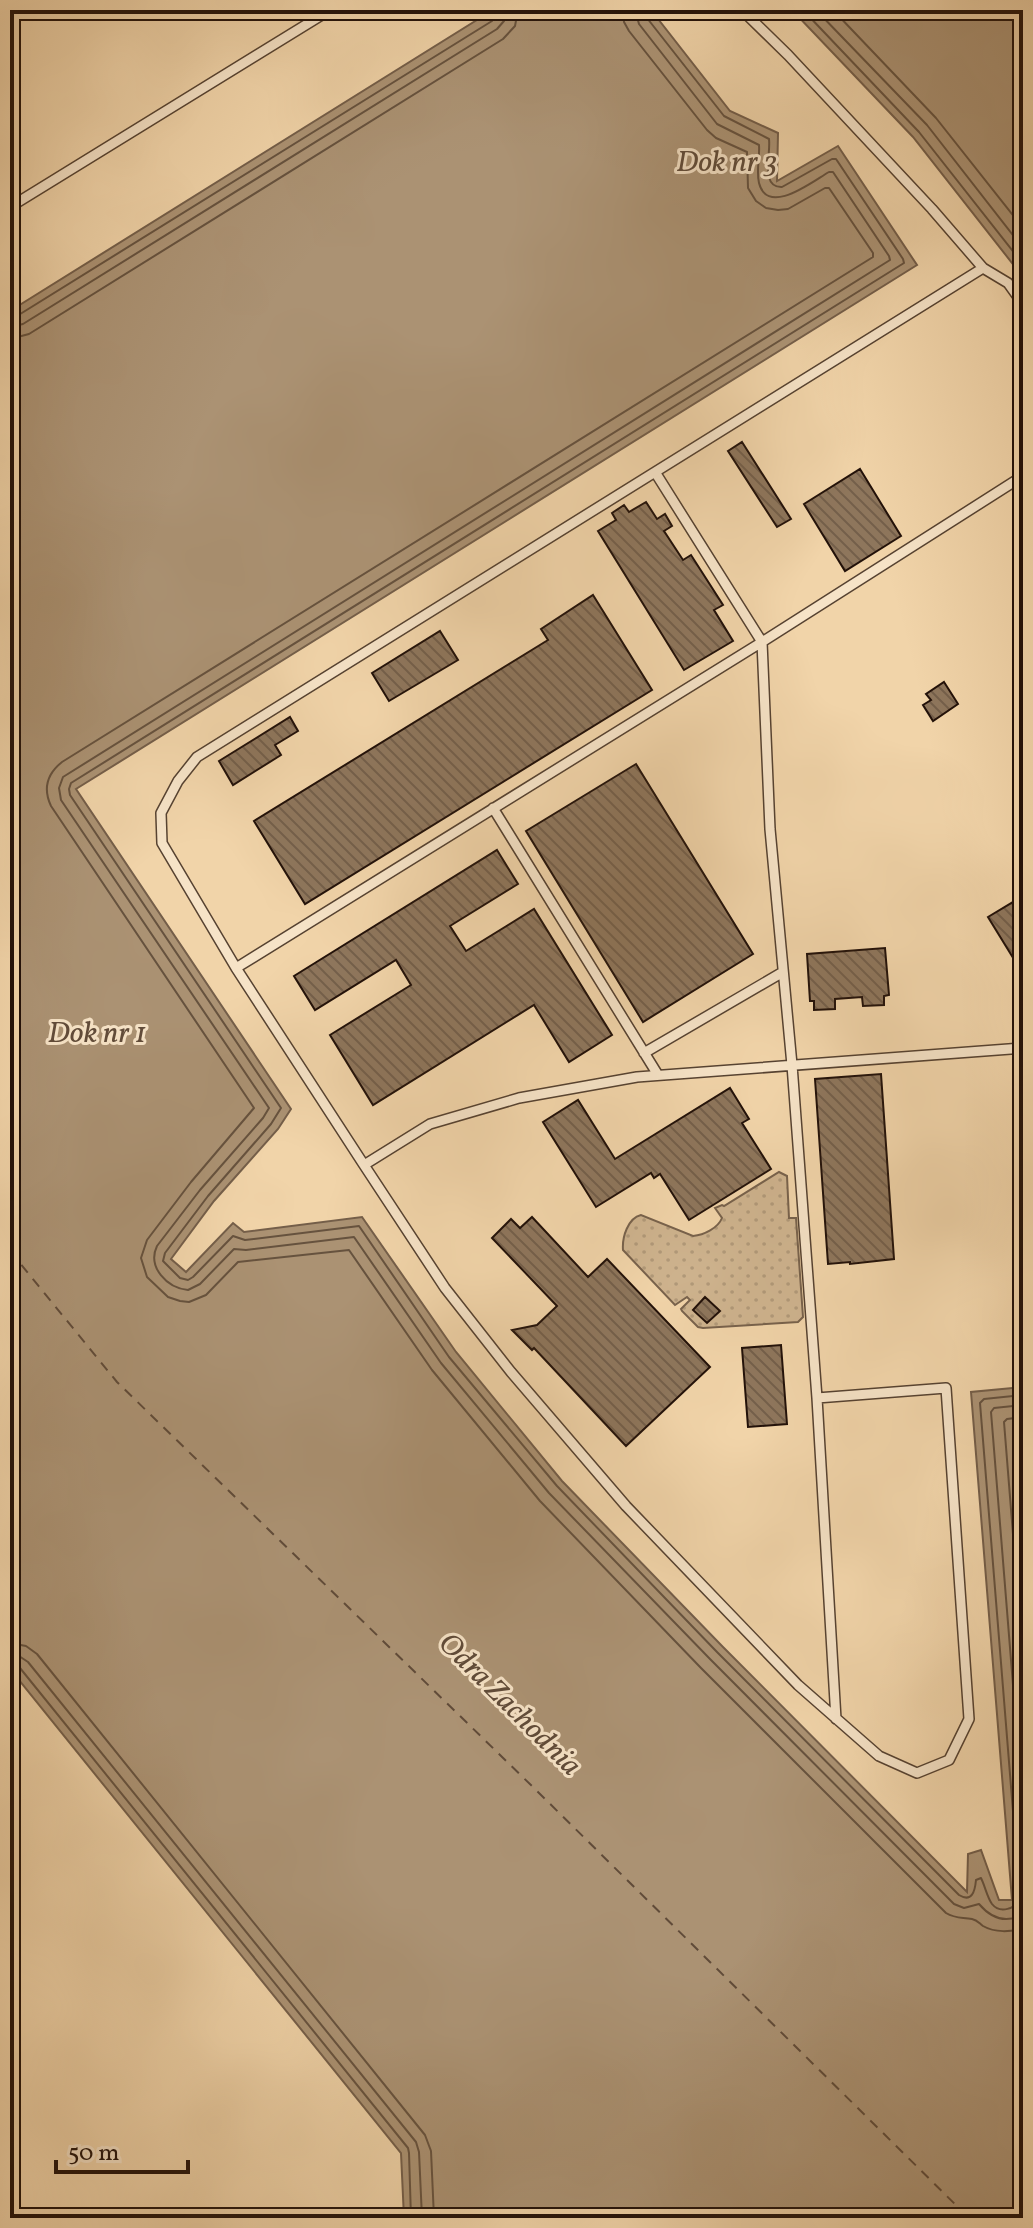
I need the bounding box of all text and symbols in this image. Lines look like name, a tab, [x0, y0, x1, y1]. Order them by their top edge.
water label: Dok nr 3	[676, 142, 778, 184]
water label: Dok nr 1	[48, 1013, 146, 1055]
water label: Odra Zachodnia	[428, 1624, 590, 1786]
scale bar	[56, 2124, 188, 2174]
text: 50 m	[68, 2137, 120, 2171]

